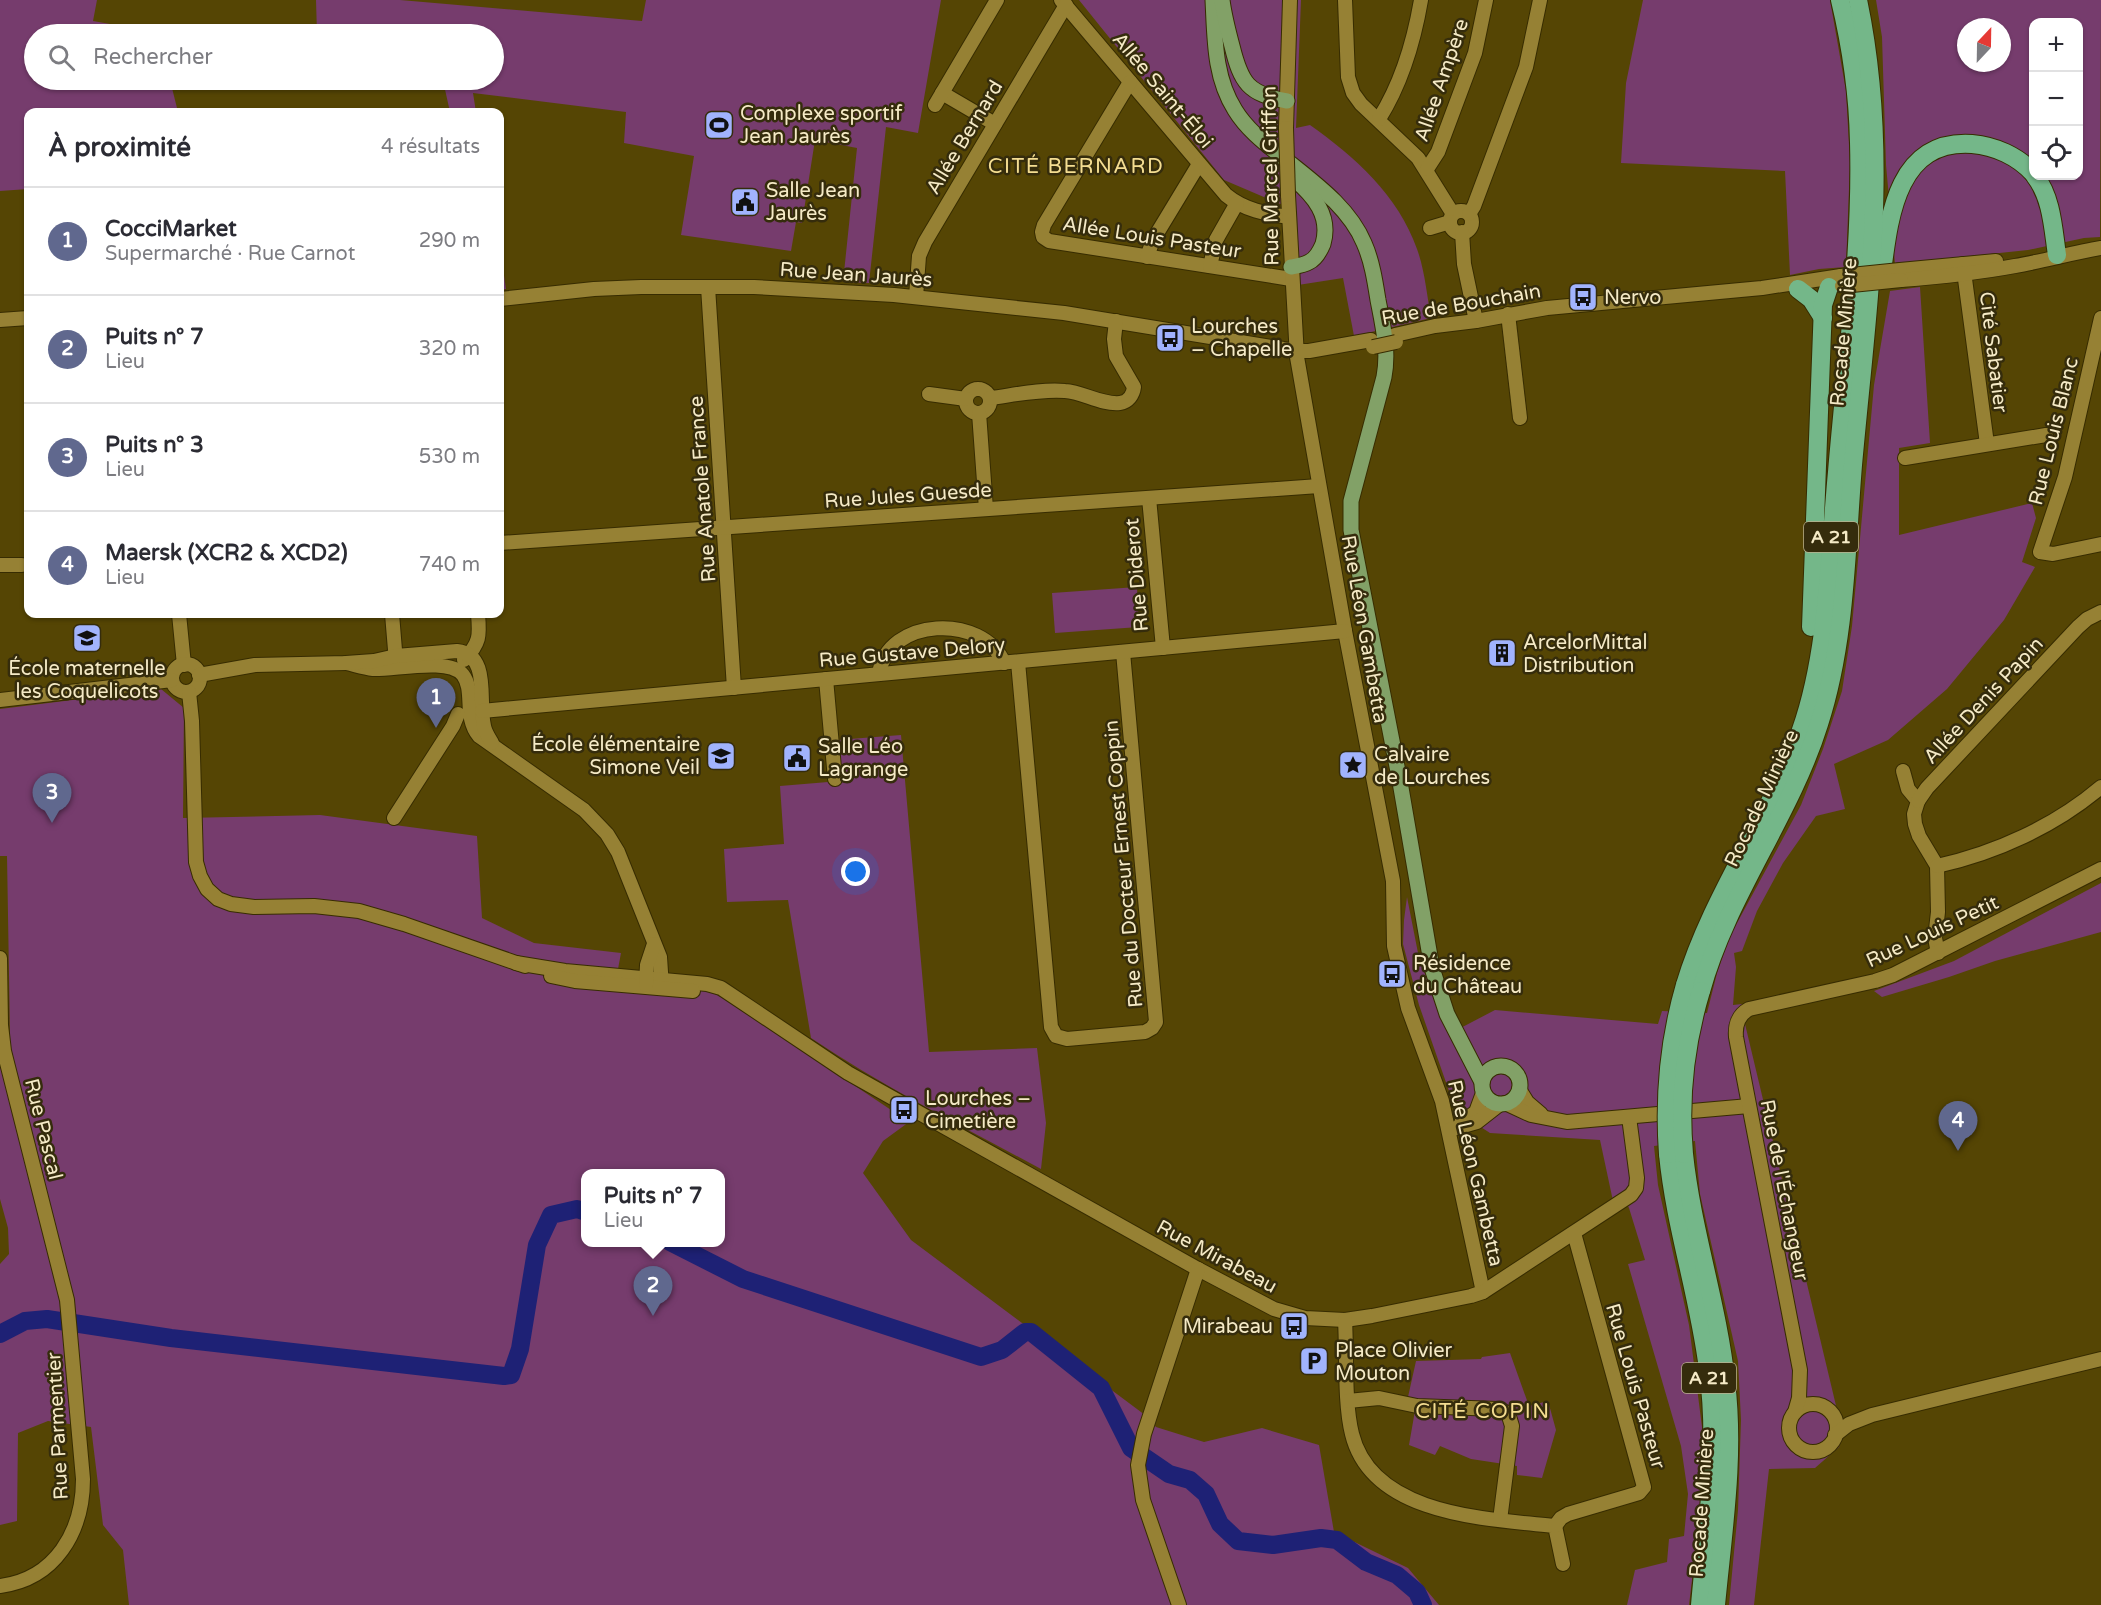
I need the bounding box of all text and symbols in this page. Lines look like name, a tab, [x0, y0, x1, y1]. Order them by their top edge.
street label: Allée Ampère	[1410, 16, 1474, 145]
north arrow	[1957, 18, 2011, 72]
map controls	[2029, 18, 2083, 180]
button: +	[2029, 18, 2083, 72]
search box	[24, 24, 504, 90]
street label: Allée Saint-Éloi	[1107, 27, 1218, 153]
icon: search	[45, 41, 78, 74]
text: Rechercher	[93, 44, 213, 70]
button: −	[2029, 72, 2083, 126]
street label: Allée Bernard	[921, 76, 1008, 199]
street label: Rue Marcel Griffon	[1257, 86, 1285, 266]
place label: Complexe sportif Jean Jaurès	[740, 102, 903, 149]
sports icon: Complexe sportif Jean Jaurès	[703, 109, 735, 141]
button: locate	[2029, 126, 2083, 180]
text: À proximité	[48, 132, 191, 163]
text: 4 résultats	[381, 135, 480, 159]
district label: CITÉ BERNARD	[988, 154, 1164, 179]
place label: Salle Jean Jaurès	[766, 179, 860, 226]
public building icon: Salle Jean Jaurès	[729, 186, 761, 218]
street label: Allée Louis Pasteur	[1061, 212, 1243, 264]
text: CocciMarket	[105, 216, 237, 242]
text: 1	[61, 229, 74, 253]
text: 290 m	[419, 229, 480, 253]
text: Supermarché · Rue Carnot	[105, 242, 355, 266]
street label: Rocade Minière	[1826, 257, 1862, 407]
street label: Rue Jean Jaurès	[779, 258, 933, 292]
street label: Rue de Bouchain	[1380, 279, 1543, 331]
bus stop icon: Nervo	[1567, 281, 1599, 313]
place label: Nervo	[1604, 286, 1661, 310]
street label: Cité Sabatier	[1974, 290, 2012, 414]
place label: Lourches – Chapelle	[1191, 315, 1292, 362]
bus stop icon: Lourches – Chapelle	[1154, 322, 1186, 354]
text: Puits n° 7	[105, 324, 204, 350]
text: 2	[61, 337, 74, 361]
text: 320 m	[419, 337, 480, 361]
text: Lieu	[105, 350, 145, 374]
street label: Rue Louis Blanc	[2024, 355, 2084, 508]
street label: Rue Anatole France	[685, 395, 721, 583]
text: Puits n° 3	[105, 432, 204, 458]
text: 3	[61, 445, 74, 469]
text: 530 m	[419, 445, 480, 469]
text: Lieu	[105, 458, 145, 482]
street label: Rue Jules Guesde	[824, 478, 993, 514]
street label: Rue Diderot	[1120, 517, 1154, 633]
road number: A 21	[1804, 522, 1858, 552]
street label: Rue Léon Gambetta	[1336, 533, 1392, 725]
text: Maersk (XCR2 & XCD2)	[105, 540, 348, 566]
text: 4	[61, 553, 74, 577]
text: 740 m	[419, 553, 480, 577]
text: Lieu	[105, 566, 145, 590]
school or university icon: École maternelle les Coquelicots	[71, 622, 103, 654]
place label: ArcelorMittal Distribution	[1523, 631, 1647, 678]
street label: Allée Denis Papin	[1919, 632, 2049, 769]
street label: Rue Gustave Delory	[818, 633, 1007, 673]
building icon: ArcelorMittal Distribution	[1486, 637, 1518, 669]
place label: École maternelle les Coquelicots	[8, 656, 166, 704]
pin: 1	[416, 678, 456, 728]
street label: Rue du Docteur Ernest Coppin	[1099, 719, 1149, 1009]
street label: Rocade Minière	[1720, 726, 1804, 871]
place label: École élémentaire Simone Veil	[532, 732, 700, 780]
place label: Salle Léo Lagrange	[818, 735, 908, 782]
school or university icon: École élémentaire Simone Veil	[705, 740, 737, 772]
public building icon: Salle Léo Lagrange	[781, 742, 813, 774]
place label: Calvaire de Lourches	[1374, 743, 1490, 790]
place icon: Calvaire de Lourches	[1337, 749, 1369, 781]
pin: 3	[32, 774, 72, 823]
your location	[841, 857, 870, 886]
street label: Rue Louis Petit	[1862, 891, 2003, 973]
place label: Résidence du Château	[1413, 952, 1522, 999]
bus stop icon: Résidence du Château	[1376, 958, 1408, 990]
street label: Rue Pascal	[19, 1076, 67, 1182]
street label: Rue Léon Gambetta	[1442, 1078, 1508, 1269]
place label: Lourches – Cimetière	[925, 1087, 1031, 1134]
bus stop icon: Lourches – Cimetière	[888, 1094, 920, 1126]
street label: Rue de l'Échangeur	[1755, 1097, 1814, 1283]
pin: 4	[1938, 1102, 1978, 1151]
popup	[581, 1169, 725, 1247]
text: Puits n° 7	[604, 1183, 702, 1209]
text: Lieu	[604, 1209, 644, 1233]
street label: Rue Mirabeau	[1152, 1215, 1281, 1299]
pin: 2	[634, 1266, 672, 1316]
street label: Rue Louis Pasteur	[1600, 1301, 1670, 1472]
bus stop icon: Mirabeau	[1278, 1310, 1310, 1342]
place label: Mirabeau	[1183, 1315, 1273, 1339]
place label: Place Olivier Mouton	[1335, 1339, 1453, 1386]
parking icon: Place Olivier Mouton	[1298, 1345, 1330, 1377]
street label: Rue Parmentier	[42, 1351, 74, 1500]
road number: A 21	[1682, 1363, 1736, 1393]
district label: CITÉ COPIN	[1415, 1399, 1551, 1424]
street label: Rocade Minière	[1685, 1428, 1719, 1578]

